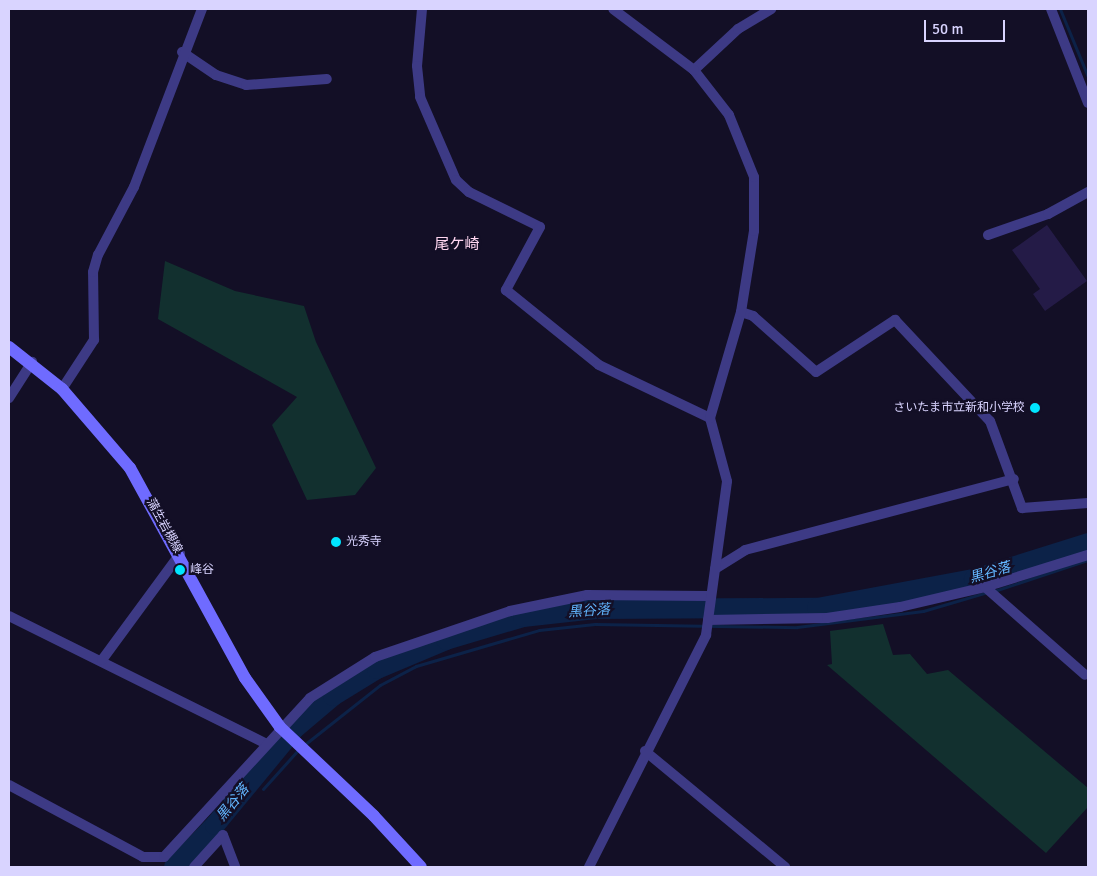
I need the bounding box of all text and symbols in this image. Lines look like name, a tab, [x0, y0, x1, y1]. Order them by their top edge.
scale bar	[927, 10, 1008, 42]
text: 50 m	[932, 20, 963, 38]
district label: 尾ケ崎	[435, 236, 479, 254]
place label: さいたま市立新和小学校	[893, 401, 1025, 415]
marker: さいたま市立新和小学校	[1029, 402, 1041, 414]
street label: 蒲生岩槻線	[143, 496, 185, 556]
place label: 光秀寺	[346, 535, 382, 549]
marker: 光秀寺	[330, 536, 342, 548]
water label: 黒谷落	[967, 559, 1013, 587]
place label: 峰谷	[190, 563, 214, 577]
marker: 峰谷	[174, 564, 186, 576]
water label: 黒谷落	[567, 601, 611, 621]
water label: 黒谷落	[213, 781, 253, 825]

